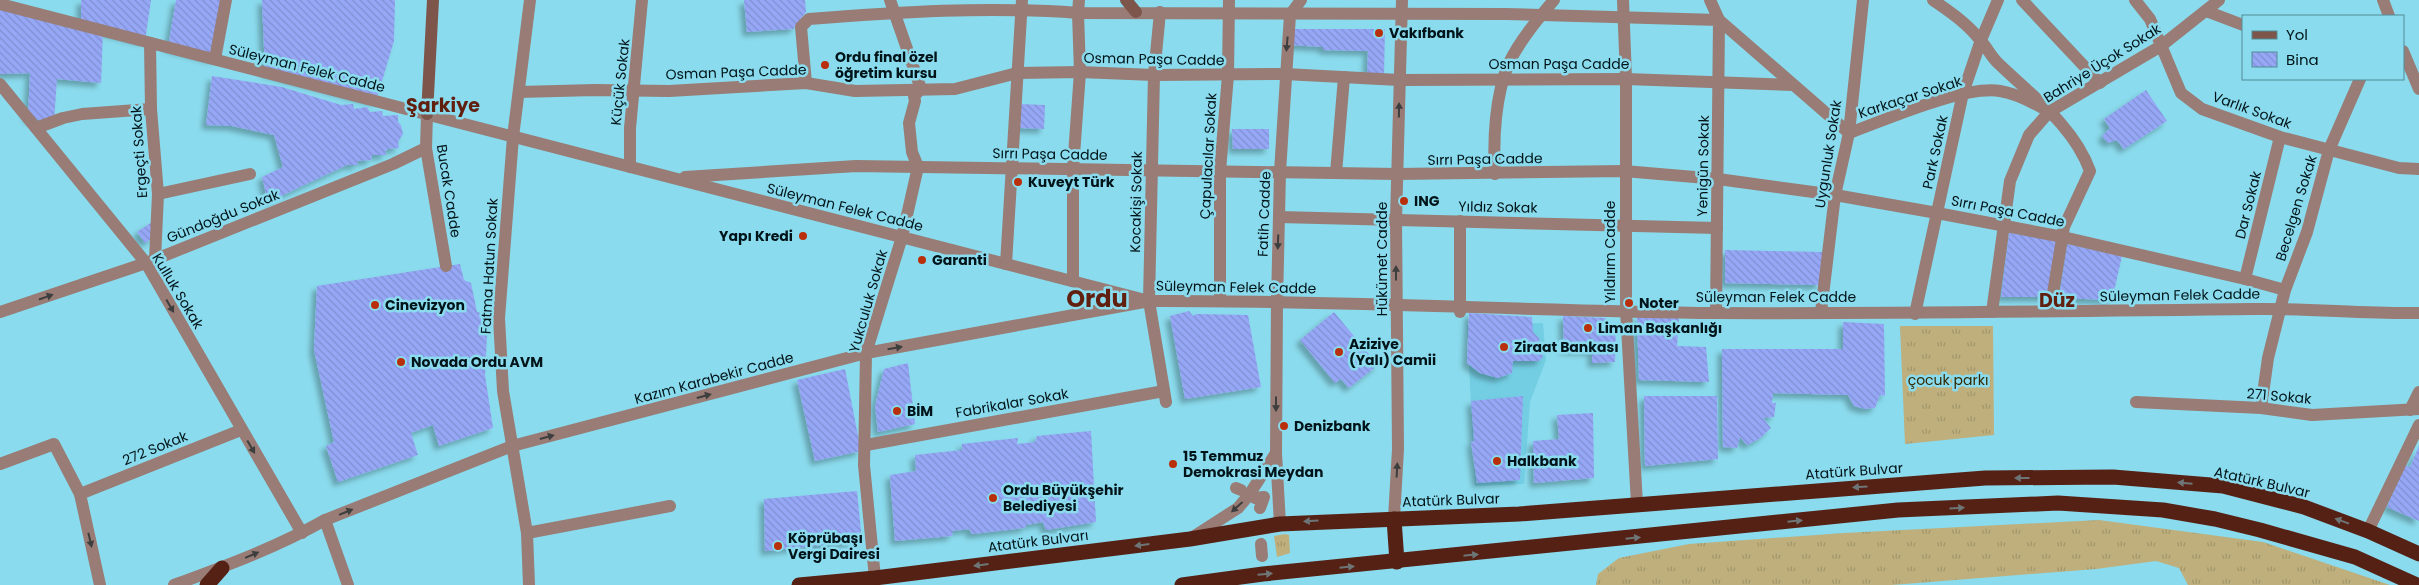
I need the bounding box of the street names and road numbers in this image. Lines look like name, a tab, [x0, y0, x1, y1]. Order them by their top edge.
street label: Bahriye Üçok Sokak	[2040, 18, 2165, 107]
street label: Küçük Sokak	[606, 37, 635, 126]
street label: Süleyman Felek Cadde	[227, 39, 388, 97]
street label: Osman Paşa Cadde	[1083, 48, 1225, 70]
street label: Osman Paşa Cadde	[1489, 54, 1630, 74]
street label: Osman Paşa Cadde	[665, 60, 807, 84]
street label: Karkaçar Sokak	[1856, 71, 1965, 123]
street label: Varlık Sokak	[2210, 86, 2295, 134]
street label: Çapulacılar Sokak	[1195, 92, 1221, 220]
street label: Uygunluk Sokak	[1810, 98, 1847, 209]
street label: Ergeçti Sokak	[126, 104, 152, 199]
street label: Park Sokak	[1917, 113, 1953, 191]
street label: Yenigün Sokak	[1692, 114, 1714, 217]
street label: Bucak Cadde	[432, 143, 466, 239]
street label: Sırrı Paşa Cadde	[992, 143, 1108, 165]
street label: Sırrı Paşa Cadde	[1427, 148, 1543, 170]
street label: Kocakişi Sokak	[1125, 150, 1147, 253]
street label: Becelgen Sokak	[2270, 152, 2322, 263]
street label: Dar Sokak	[2230, 168, 2266, 241]
street label: Fatih Cadde	[1253, 171, 1275, 257]
street label: Süleyman Felek Cadde	[765, 178, 926, 236]
street label: Gündoğdu Sokak	[164, 184, 283, 248]
street label: Sırrı Paşa Cadde	[1950, 190, 2067, 232]
street label: Yıldız Sokak	[1458, 196, 1539, 218]
street label: Fatma Hatun Sokak	[475, 197, 503, 335]
street label: Yıldırım Cadde	[1600, 200, 1620, 303]
street label: Hükümet Cadde	[1372, 201, 1392, 316]
street label: Yukculuk Sokak	[844, 246, 892, 355]
street label: Kulluk Sokak	[147, 249, 209, 333]
street label: Süleyman Felek Cadde	[1156, 276, 1317, 298]
street label: Süleyman Felek Cadde	[2100, 284, 2261, 306]
street label: Süleyman Felek Cadde	[1696, 287, 1857, 307]
street label: Kazım Karabekir Cadde	[632, 347, 796, 409]
street label: Fabrikalar Sokak	[954, 383, 1071, 423]
street label: 271 Sokak	[2246, 383, 2313, 409]
street label: 272 Sokak	[119, 426, 191, 470]
street label: Atatürk Bulvar	[1805, 458, 1903, 484]
street label: Atatürk Bulvar	[2212, 461, 2312, 503]
street label: Atatürk Bulvar	[1402, 488, 1500, 512]
street label: Atatürk Bulvarı	[987, 525, 1089, 557]

